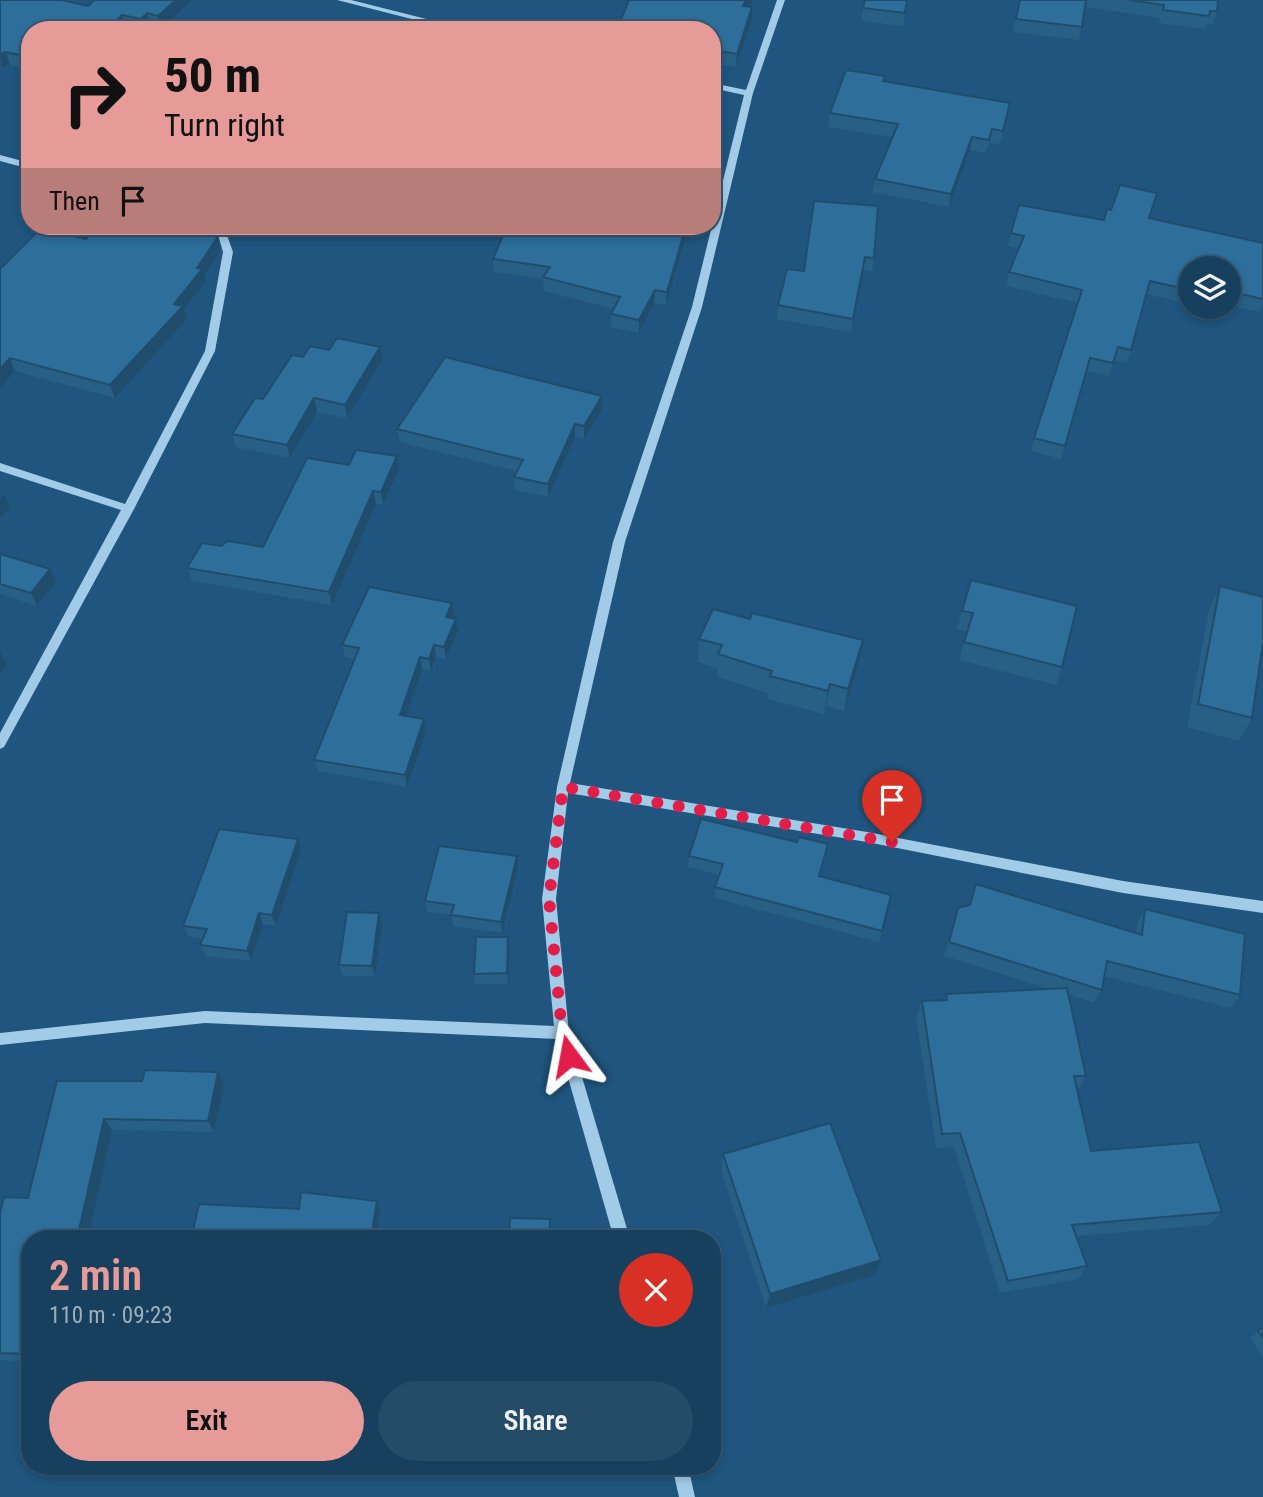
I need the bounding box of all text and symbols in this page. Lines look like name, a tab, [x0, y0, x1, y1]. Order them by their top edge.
text: 50 m	[164, 47, 261, 104]
icon: right	[49, 49, 140, 140]
text: Turn right	[164, 106, 285, 144]
icon: arrive	[114, 182, 152, 220]
text: Then	[49, 186, 100, 216]
map controls	[1178, 256, 1241, 319]
button: layers	[1178, 256, 1241, 319]
pin	[862, 770, 922, 842]
icon: arrive	[873, 781, 911, 819]
position arrow	[532, 1019, 606, 1093]
text: 2 min	[49, 1251, 142, 1300]
button: close	[619, 1253, 693, 1327]
text: 110 m · 09:23	[49, 1302, 173, 1329]
button: Exit	[49, 1381, 364, 1461]
button: Share	[378, 1381, 693, 1461]

